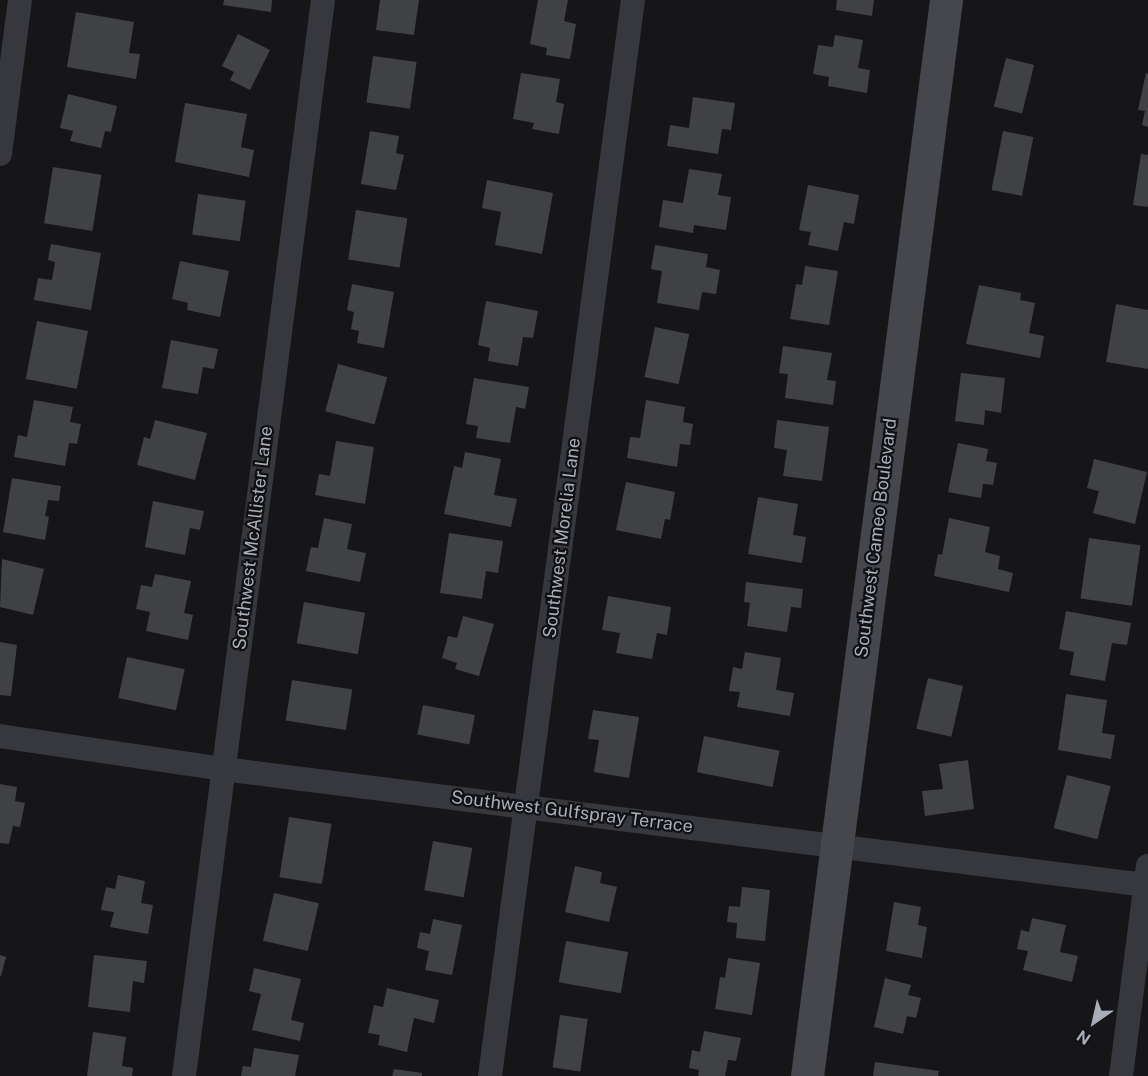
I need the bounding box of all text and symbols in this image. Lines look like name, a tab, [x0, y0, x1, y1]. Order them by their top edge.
street label: Southwest Cameo Boulevard	[851, 417, 901, 659]
street label: Southwest McAllister Lane	[229, 425, 277, 651]
street label: Southwest Morelia Lane	[539, 436, 585, 640]
street label: Southwest Gulfspray Terrace	[450, 786, 694, 838]
north arrow	[1064, 992, 1124, 1052]
text: N	[1073, 1026, 1094, 1049]

